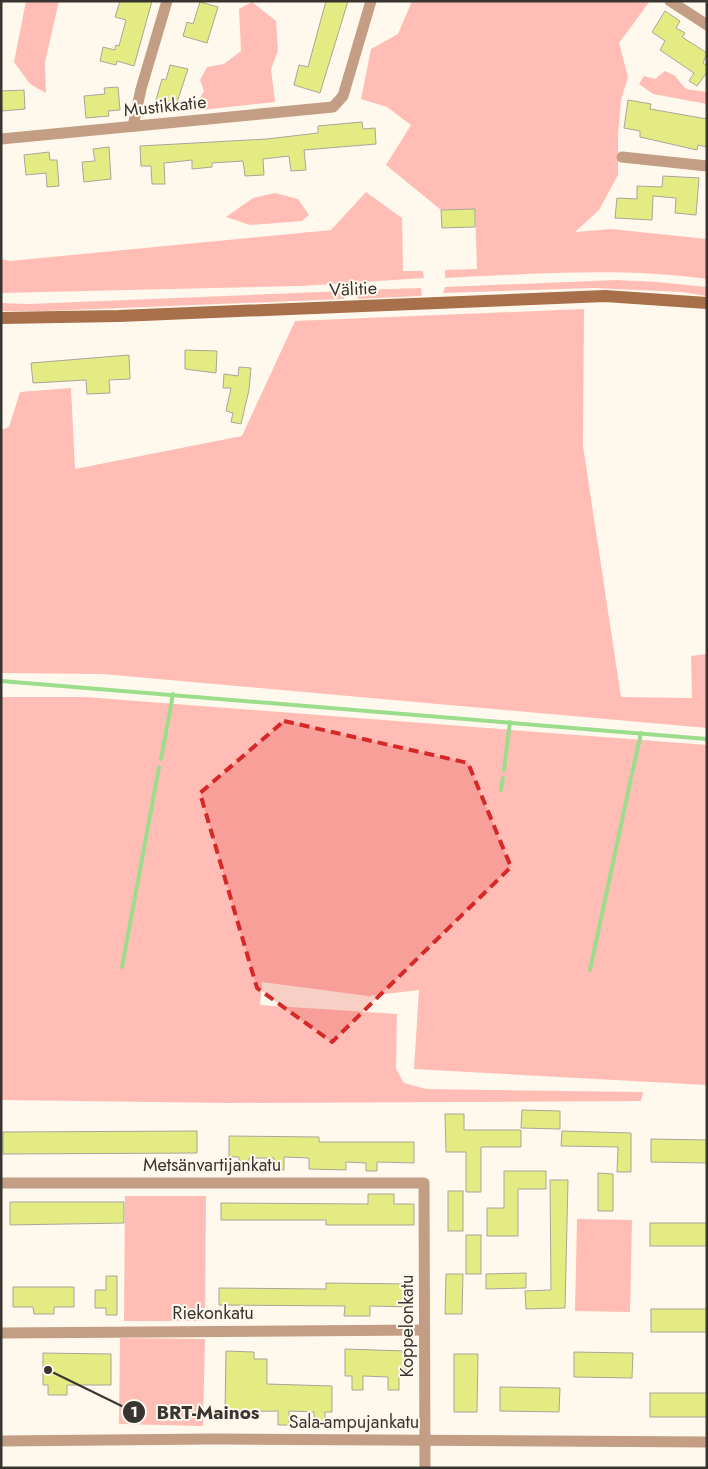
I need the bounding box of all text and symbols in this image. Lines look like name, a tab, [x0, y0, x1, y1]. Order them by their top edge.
street label: Mustikkatie	[122, 89, 208, 123]
street label: Välitie	[329, 275, 377, 303]
street label: Metsänvartijankatu	[143, 1152, 281, 1178]
street label: Koppelonkatu	[394, 1274, 420, 1378]
street label: Riekonkatu	[172, 1300, 254, 1326]
callout: BRT-Mainos	[121, 1395, 269, 1429]
text: BRT-Mainos	[157, 1399, 260, 1426]
text: 1	[130, 1401, 138, 1423]
street label: Sala-ampujankatu	[289, 1409, 419, 1435]

